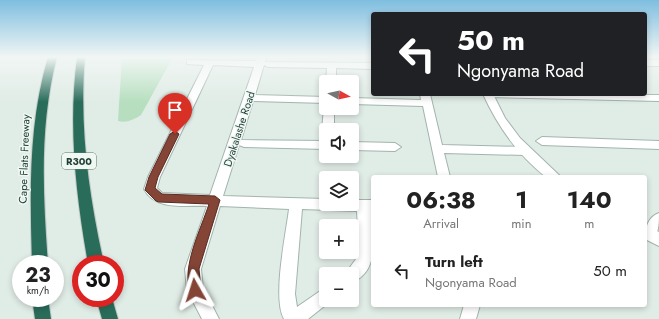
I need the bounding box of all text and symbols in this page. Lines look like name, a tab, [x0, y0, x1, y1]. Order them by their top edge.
text: 50 m	[457, 20, 525, 61]
icon: left	[391, 28, 443, 80]
text: Ngonyama Road	[457, 58, 584, 84]
north arrow	[319, 75, 359, 115]
map controls	[319, 75, 359, 307]
street label: Dyakalashe Road	[219, 89, 259, 169]
pin	[158, 93, 192, 134]
icon: arrive	[164, 99, 186, 121]
street label: Cape Flats Freeway	[14, 114, 34, 204]
button: sound	[319, 123, 359, 163]
road number: R300	[62, 153, 96, 169]
button: layers	[319, 171, 359, 211]
text: 06:38	[406, 182, 476, 217]
text: 1	[515, 182, 527, 217]
text: 140	[567, 182, 612, 217]
text: Arrival	[423, 214, 459, 233]
text: min	[511, 214, 532, 233]
text: m	[584, 214, 594, 233]
button: +	[319, 219, 359, 259]
text: Turn left	[425, 251, 483, 273]
speed limit sign: 30	[72, 255, 124, 307]
icon: left	[391, 260, 413, 282]
text: 50 m	[593, 260, 627, 282]
text: 23	[25, 261, 51, 290]
button: −	[319, 267, 359, 307]
position arrow	[174, 269, 216, 311]
text: Ngonyama Road	[425, 273, 517, 292]
text: km/h	[27, 283, 49, 298]

